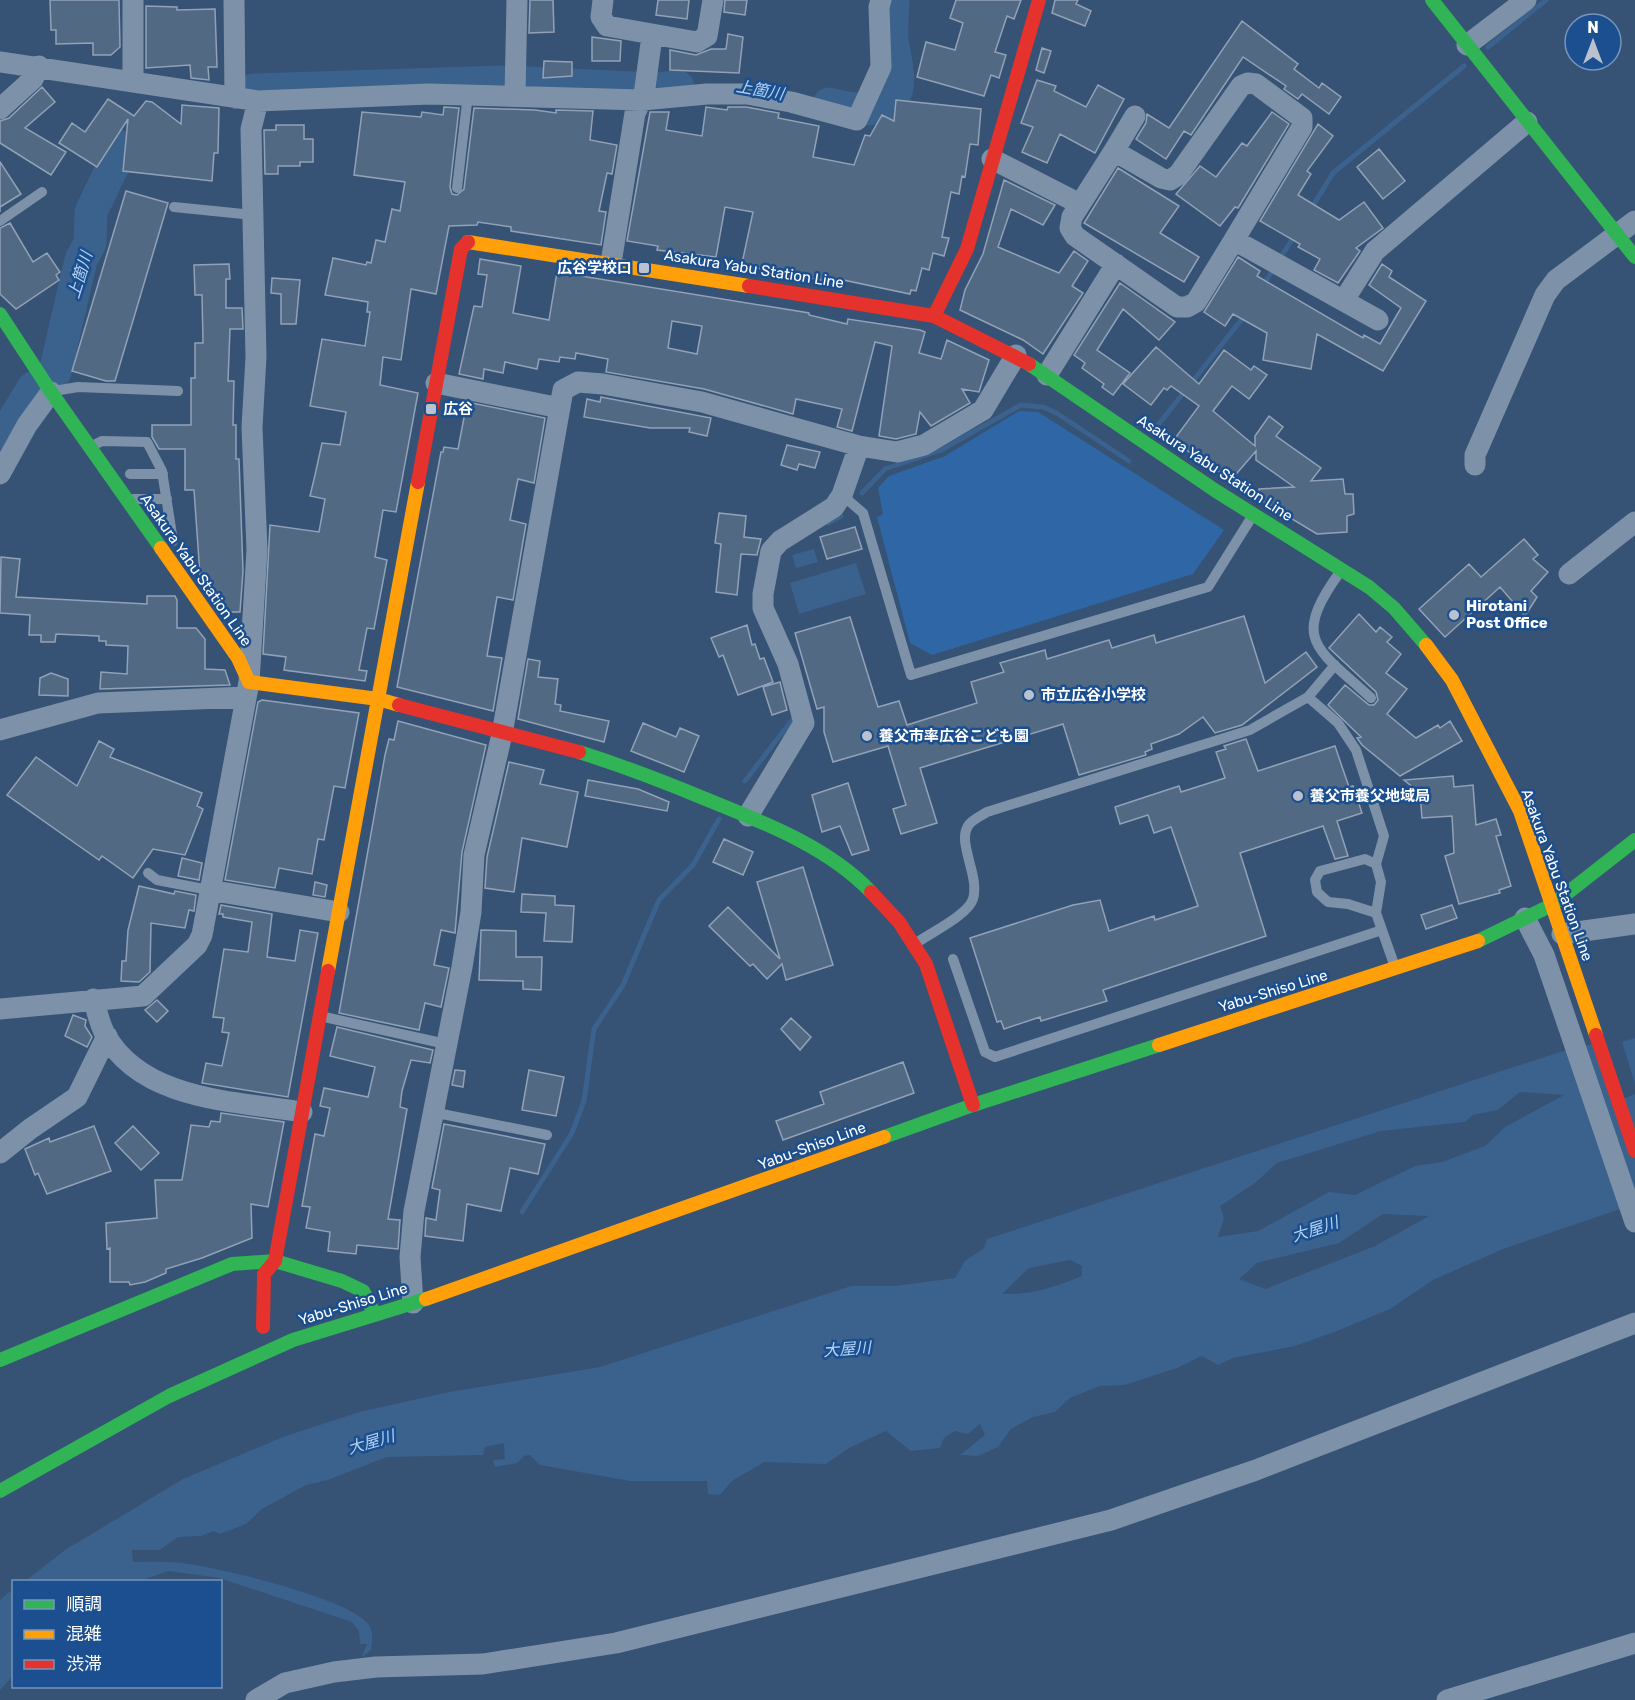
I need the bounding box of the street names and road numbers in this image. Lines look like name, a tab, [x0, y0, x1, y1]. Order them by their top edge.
street label: Asakura Yabu Station Line	[663, 246, 845, 292]
street label: Asakura Yabu Station Line	[1134, 411, 1296, 525]
street label: Asakura Yabu Station Line	[136, 490, 256, 650]
street label: Asakura Yabu Station Line	[1517, 786, 1597, 964]
street label: Yabu-Shiso Line	[1216, 966, 1330, 1016]
street label: Yabu-Shiso Line	[756, 1118, 868, 1174]
street label: Yabu-Shiso Line	[296, 1279, 410, 1329]

